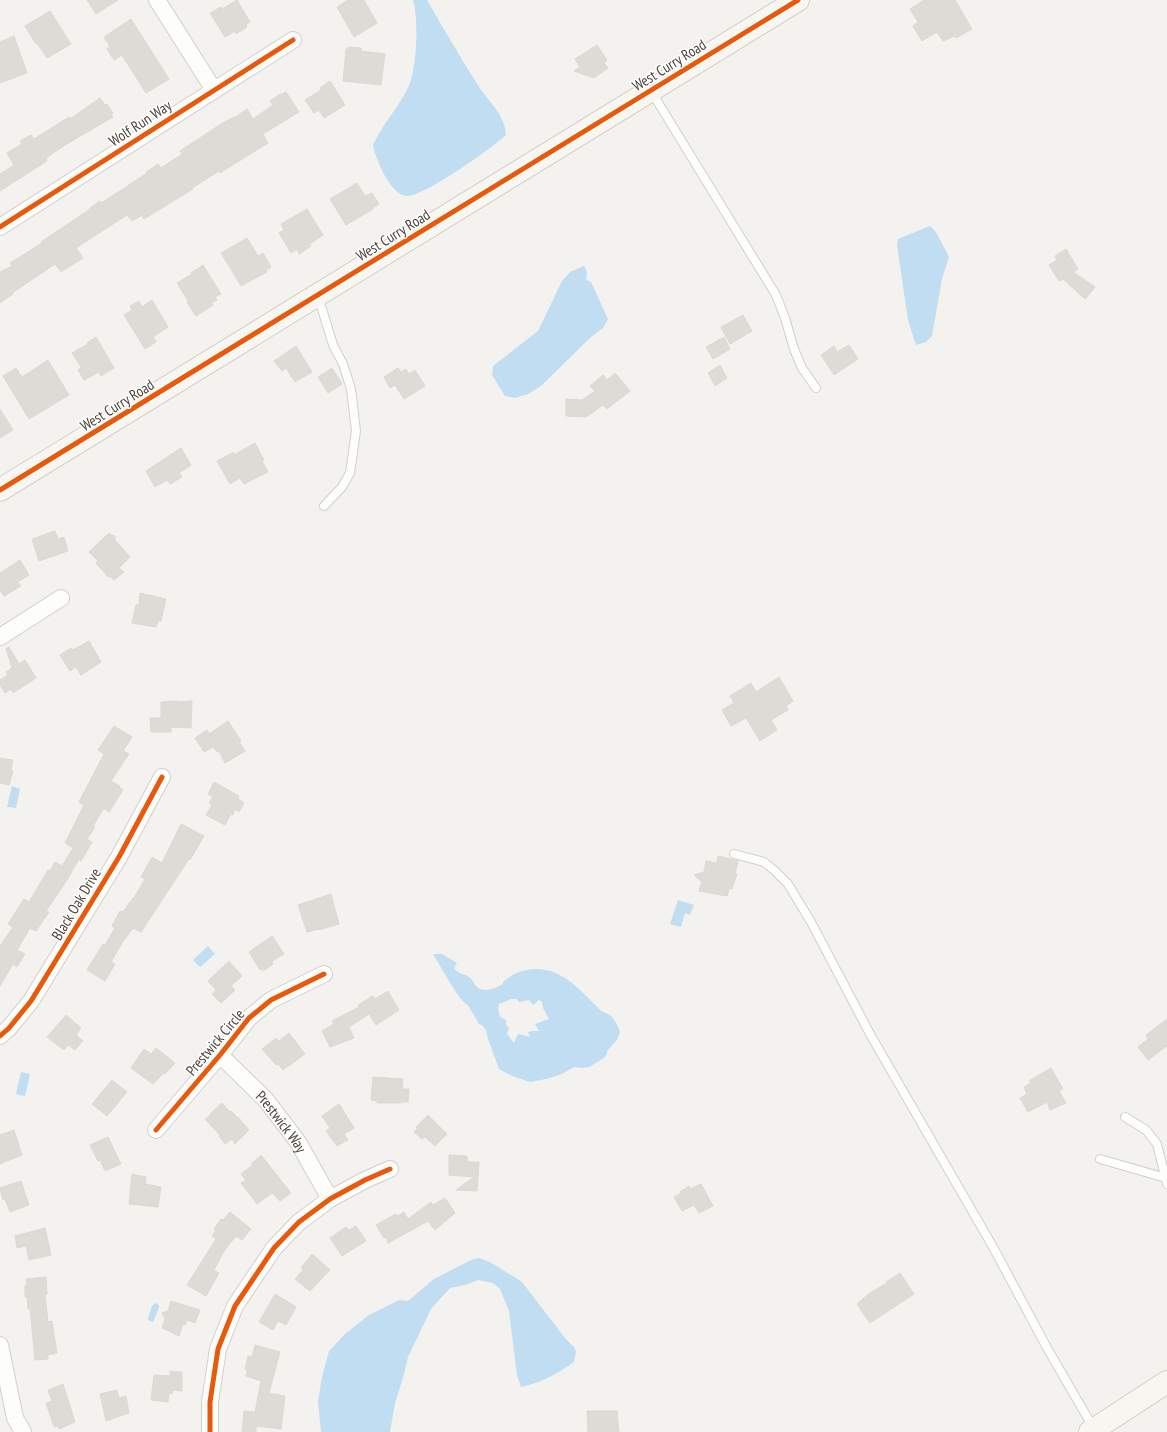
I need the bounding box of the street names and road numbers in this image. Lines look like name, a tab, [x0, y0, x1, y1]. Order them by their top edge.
street label: West Curry Road	[629, 35, 709, 95]
street label: Wolf Run Way	[105, 96, 175, 150]
street label: West Curry Road	[353, 205, 433, 265]
street label: West Curry Road	[77, 375, 157, 435]
street label: Black Oak Drive	[47, 865, 105, 943]
street label: Prestwick Circle	[182, 1005, 248, 1079]
street label: Prestwick Way	[252, 1086, 312, 1156]

